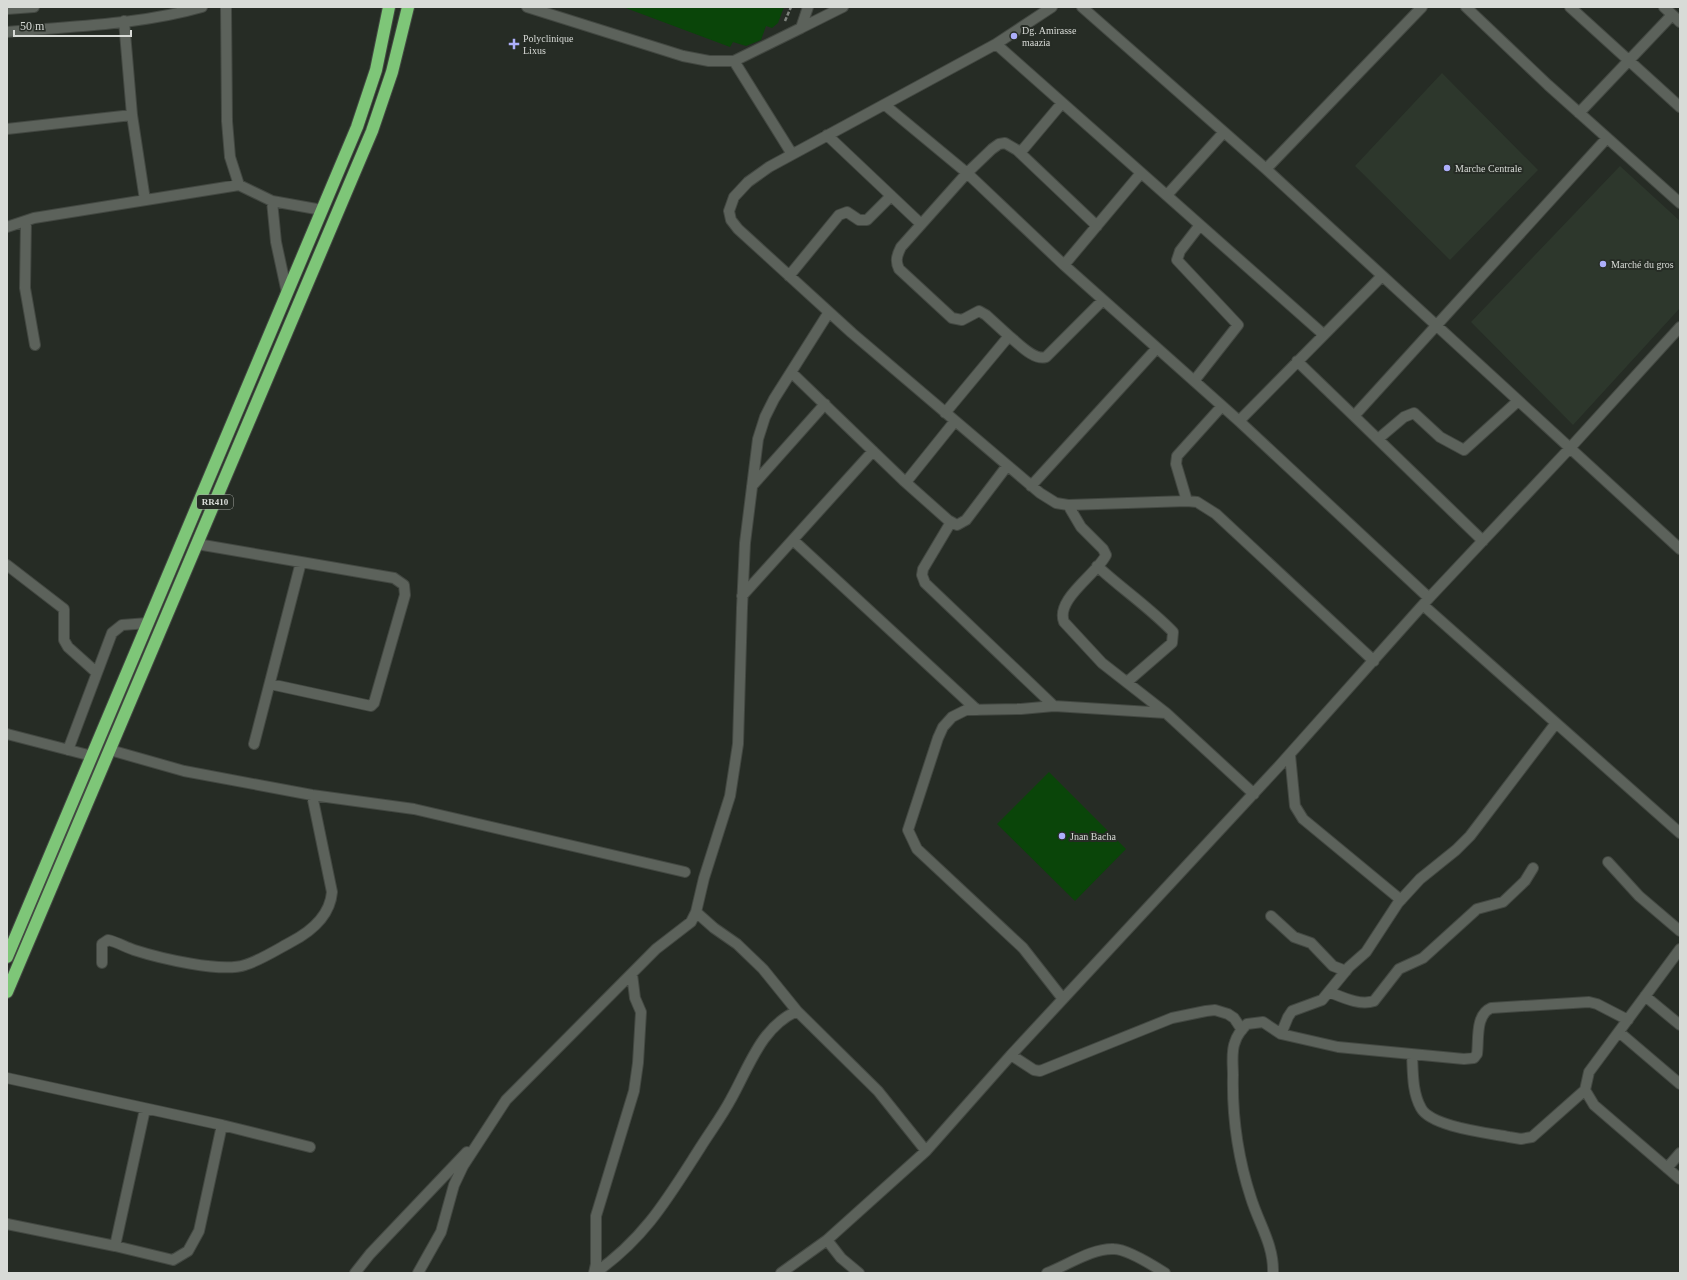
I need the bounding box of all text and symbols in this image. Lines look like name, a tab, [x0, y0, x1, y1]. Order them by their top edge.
scale bar	[14, 12, 131, 38]
text: 50 m	[20, 19, 45, 33]
place label: Dg. Amirasse maazia	[1022, 25, 1077, 48]
marker: Dg. Amirasse maazia	[1009, 31, 1019, 41]
place label: Polyclinique Lixus	[523, 33, 574, 56]
marker: Polyclinique Lixus	[508, 38, 520, 50]
marker: Marche Centrale	[1442, 163, 1452, 173]
place label: Marche Centrale	[1455, 163, 1522, 174]
marker: Marché du gros	[1598, 259, 1608, 269]
place label: Marché du gros	[1611, 259, 1674, 270]
road number: RR410	[197, 495, 233, 509]
marker: Jnan Bacha	[1057, 831, 1067, 841]
place label: Jnan Bacha	[1070, 831, 1116, 842]

